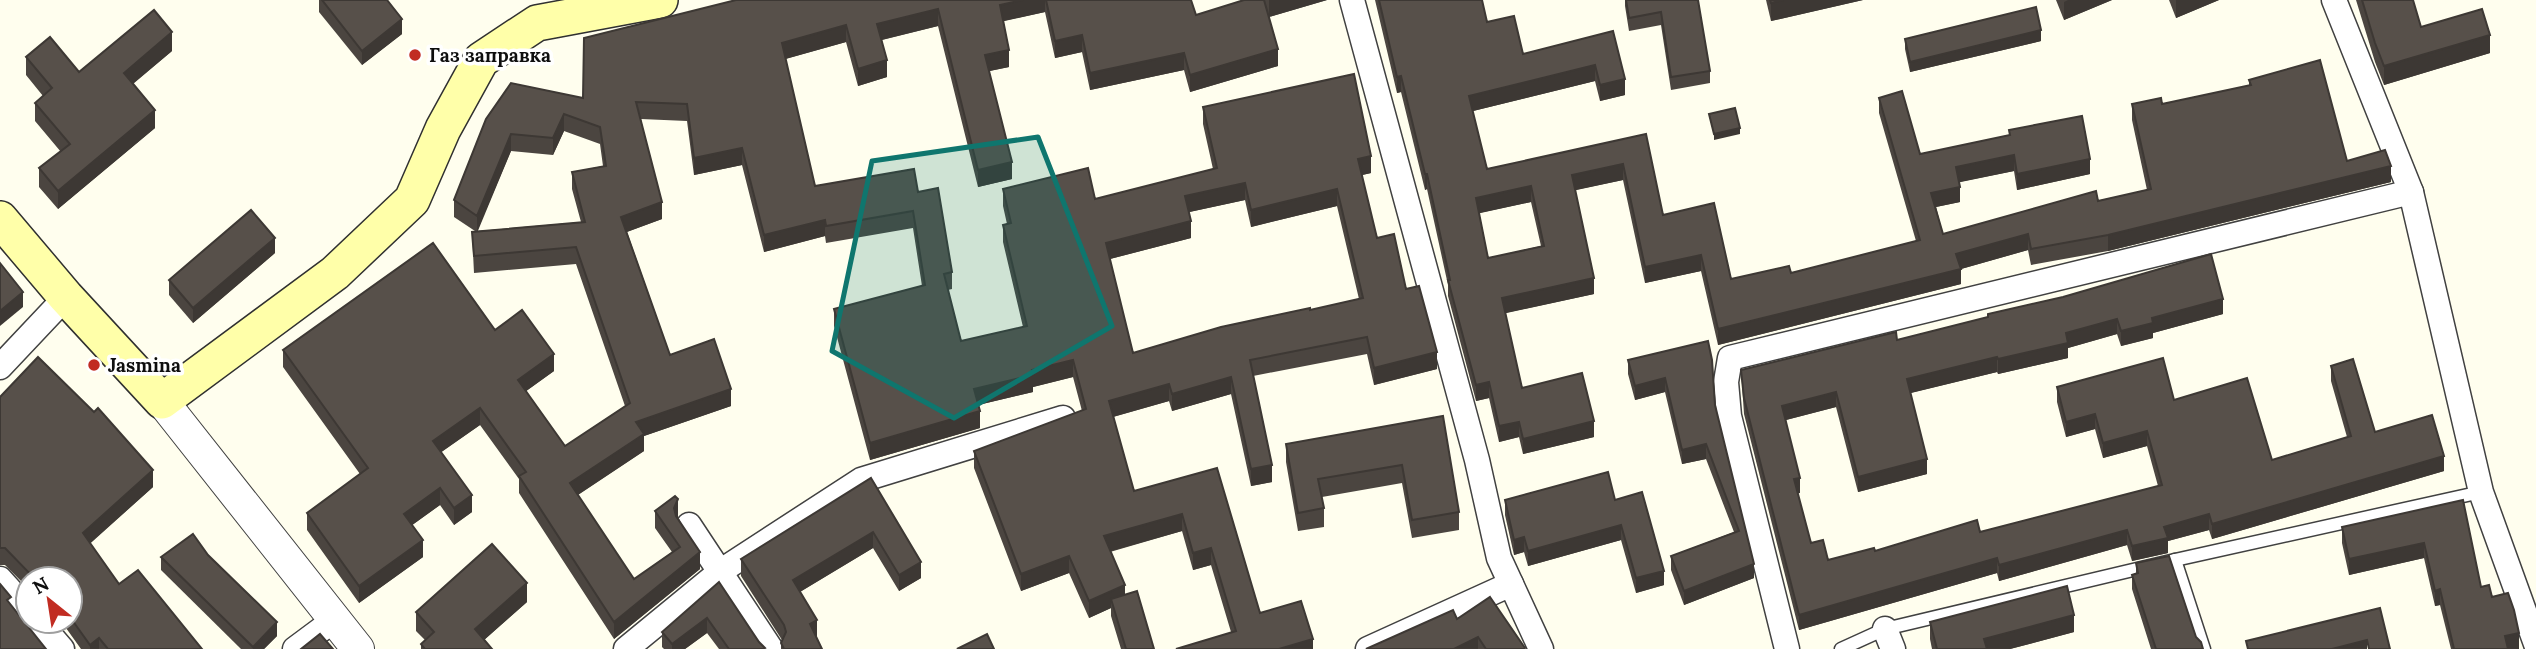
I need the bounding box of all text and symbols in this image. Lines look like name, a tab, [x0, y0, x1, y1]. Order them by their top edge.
place label: Газ заправка	[429, 43, 551, 67]
marker: Газ заправка	[407, 47, 423, 63]
place label: Jasmina	[108, 353, 181, 377]
marker: Jasmina	[86, 357, 102, 373]
north arrow	[14, 565, 84, 635]
text: N	[28, 571, 53, 599]

